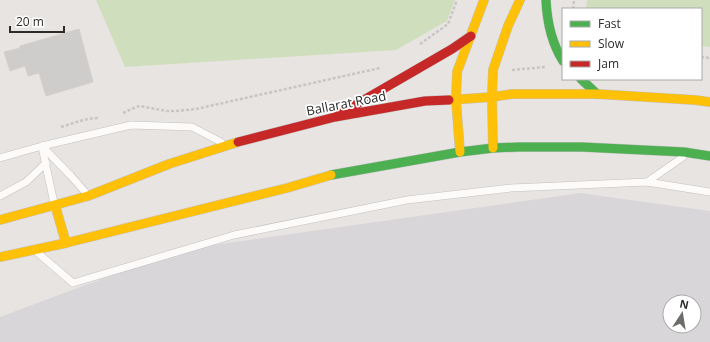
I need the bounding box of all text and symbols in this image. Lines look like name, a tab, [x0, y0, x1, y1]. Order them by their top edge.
scale bar	[10, 8, 64, 34]
legend	[562, 8, 702, 80]
text: 20 m	[16, 13, 44, 30]
text: Fast	[598, 15, 621, 32]
text: Slow	[598, 35, 625, 52]
text: Jam	[597, 55, 619, 72]
street label: Ballarat Road	[305, 86, 387, 120]
north arrow	[662, 294, 702, 334]
text: N	[678, 295, 690, 312]

